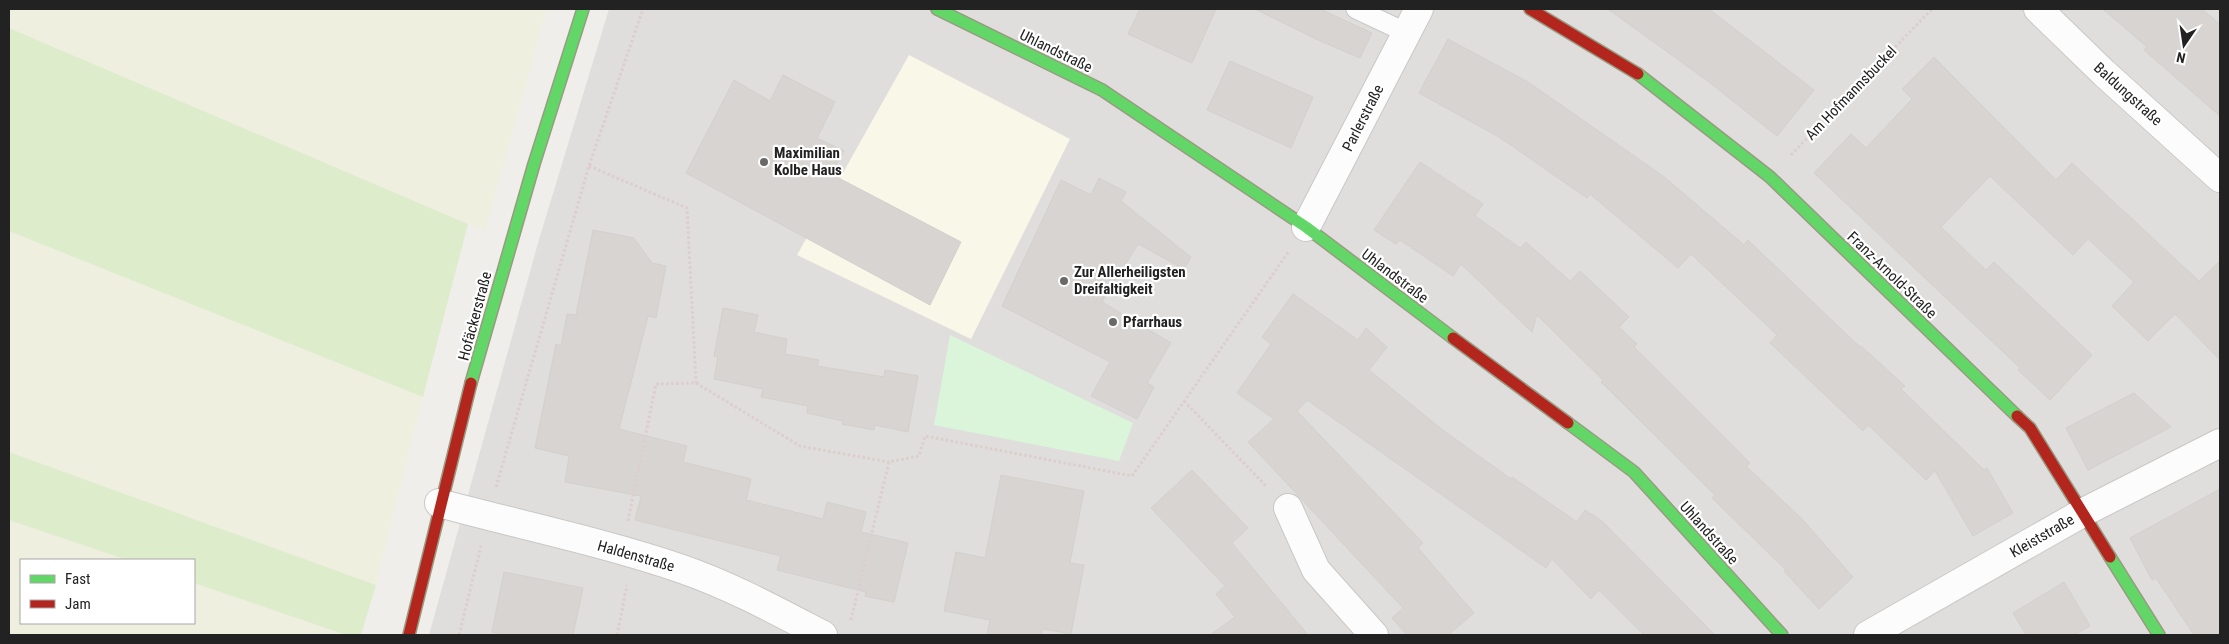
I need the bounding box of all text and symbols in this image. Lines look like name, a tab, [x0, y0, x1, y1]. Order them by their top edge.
north arrow	[2159, 20, 2209, 70]
street label: Uhlandstraße	[1017, 26, 1095, 76]
street label: Am Hofmannsbuckel	[1802, 42, 1900, 144]
text: N	[2175, 49, 2187, 66]
street label: Baldungstraße	[2090, 59, 2166, 129]
street label: Parlerstraße	[1338, 82, 1388, 154]
place label: Maximilian Kolbe Haus	[774, 144, 842, 179]
marker: Maximilian Kolbe Haus	[758, 156, 770, 168]
street label: Franz-Arnold-Straße	[1844, 228, 1940, 322]
street label: Uhlandstraße	[1358, 245, 1432, 307]
place label: Zur Allerheiligsten Dreifaltigkeit	[1074, 263, 1186, 298]
street label: Hofäckerstraße	[454, 269, 496, 363]
marker: Zur Allerheiligsten Dreifaltigkeit	[1058, 275, 1070, 287]
place label: Pfarrhaus	[1123, 313, 1182, 331]
marker: Pfarrhaus	[1107, 316, 1119, 328]
street label: Uhlandstraße	[1676, 498, 1742, 568]
street label: Kleiststraße	[2007, 510, 2077, 562]
street label: Haldenstraße	[595, 536, 677, 576]
legend	[20, 559, 195, 624]
text: Fast	[65, 570, 90, 588]
text: Jam	[65, 595, 91, 613]

